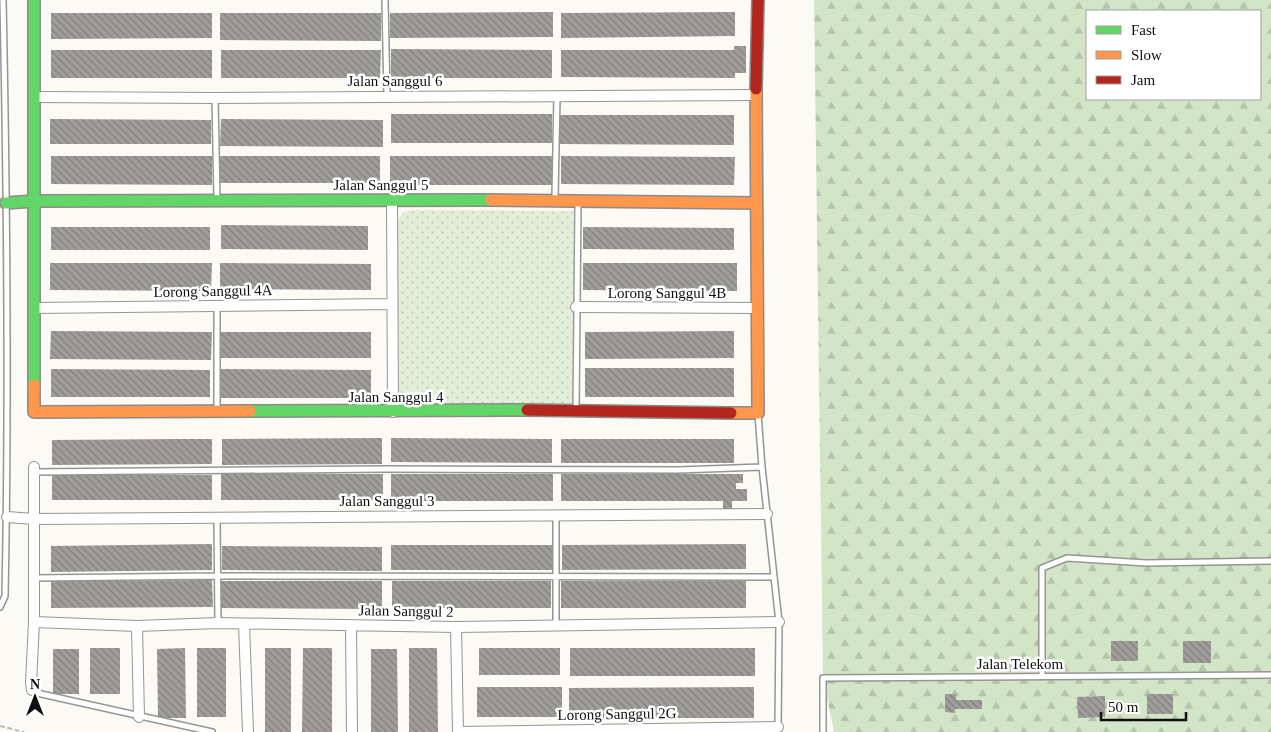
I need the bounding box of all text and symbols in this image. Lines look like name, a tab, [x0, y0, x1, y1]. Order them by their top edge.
legend	[1086, 10, 1261, 100]
text: Fast	[1131, 22, 1157, 38]
text: Slow	[1131, 47, 1162, 63]
text: Jam	[1131, 72, 1155, 88]
street label: Jalan Sanggul 6	[348, 73, 443, 89]
street label: Jalan Sanggul 5	[334, 177, 429, 193]
street label: Lorong Sanggul 4A	[153, 282, 273, 300]
street label: Lorong Sanggul 4B	[608, 285, 726, 301]
street label: Jalan Sanggul 4	[349, 389, 444, 405]
street label: Jalan Sanggul 3	[340, 493, 435, 509]
street label: Jalan Sanggul 2	[358, 602, 454, 620]
street label: Jalan Telekom	[977, 656, 1064, 672]
north arrow	[10, 672, 60, 722]
text: N	[30, 677, 40, 692]
scale bar	[1101, 690, 1186, 722]
text: 50 m	[1108, 699, 1139, 715]
street label: Lorong Sanggul 2G	[557, 705, 677, 723]

